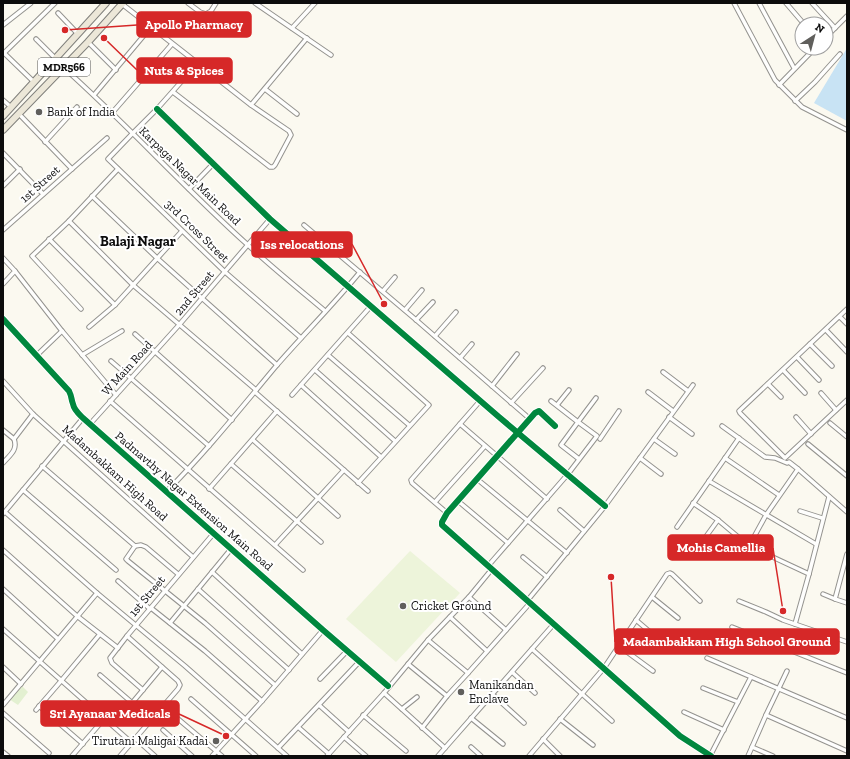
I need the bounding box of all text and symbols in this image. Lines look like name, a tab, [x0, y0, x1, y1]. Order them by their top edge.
callout: Apollo Pharmacy	[137, 12, 251, 37]
north arrow	[794, 16, 834, 56]
text: Apollo Pharmacy	[145, 17, 243, 32]
text: N	[812, 21, 827, 36]
road number: MDR566	[38, 58, 90, 76]
callout: Nuts & Spices	[137, 58, 232, 83]
text: Nuts & Spices	[144, 63, 224, 78]
place label: Bank of India	[47, 105, 115, 119]
marker: Bank of India	[34, 107, 44, 117]
street label: Karpaga Nagar Main Road	[136, 124, 244, 228]
street label: 1st Street	[17, 162, 63, 205]
street label: 3rd Cross Street	[162, 197, 232, 266]
callout: Iss relocations	[252, 232, 352, 257]
district label: Balaji Nagar	[100, 233, 176, 250]
text: Iss relocations	[260, 237, 344, 252]
street label: 2nd Street	[171, 267, 217, 318]
street label: W Main Road	[99, 338, 155, 398]
street label: Madambakkam High Road	[60, 422, 171, 524]
street label: Padmavthy Nagar Extension Main Road	[112, 429, 276, 574]
callout: Mohis Camellia	[668, 535, 773, 560]
text: Mohis Camellia	[677, 540, 766, 555]
street label: 1st Street	[126, 572, 168, 619]
place label: Cricket Ground	[411, 599, 492, 613]
marker: Cricket Ground	[398, 601, 408, 611]
callout: Madambakkam High School Ground	[615, 629, 839, 654]
text: Madambakkam High School Ground	[623, 634, 832, 649]
place label: Manikandan Enclave	[469, 678, 534, 706]
marker: Manikandan Enclave	[456, 687, 466, 697]
callout: Sri Ayanaar Medicals	[41, 701, 179, 726]
text: Sri Ayanaar Medicals	[50, 706, 170, 721]
place label: Tirutani Maligai Kadai	[92, 734, 209, 748]
marker: Tirutani Maligai Kadai	[211, 736, 221, 746]

